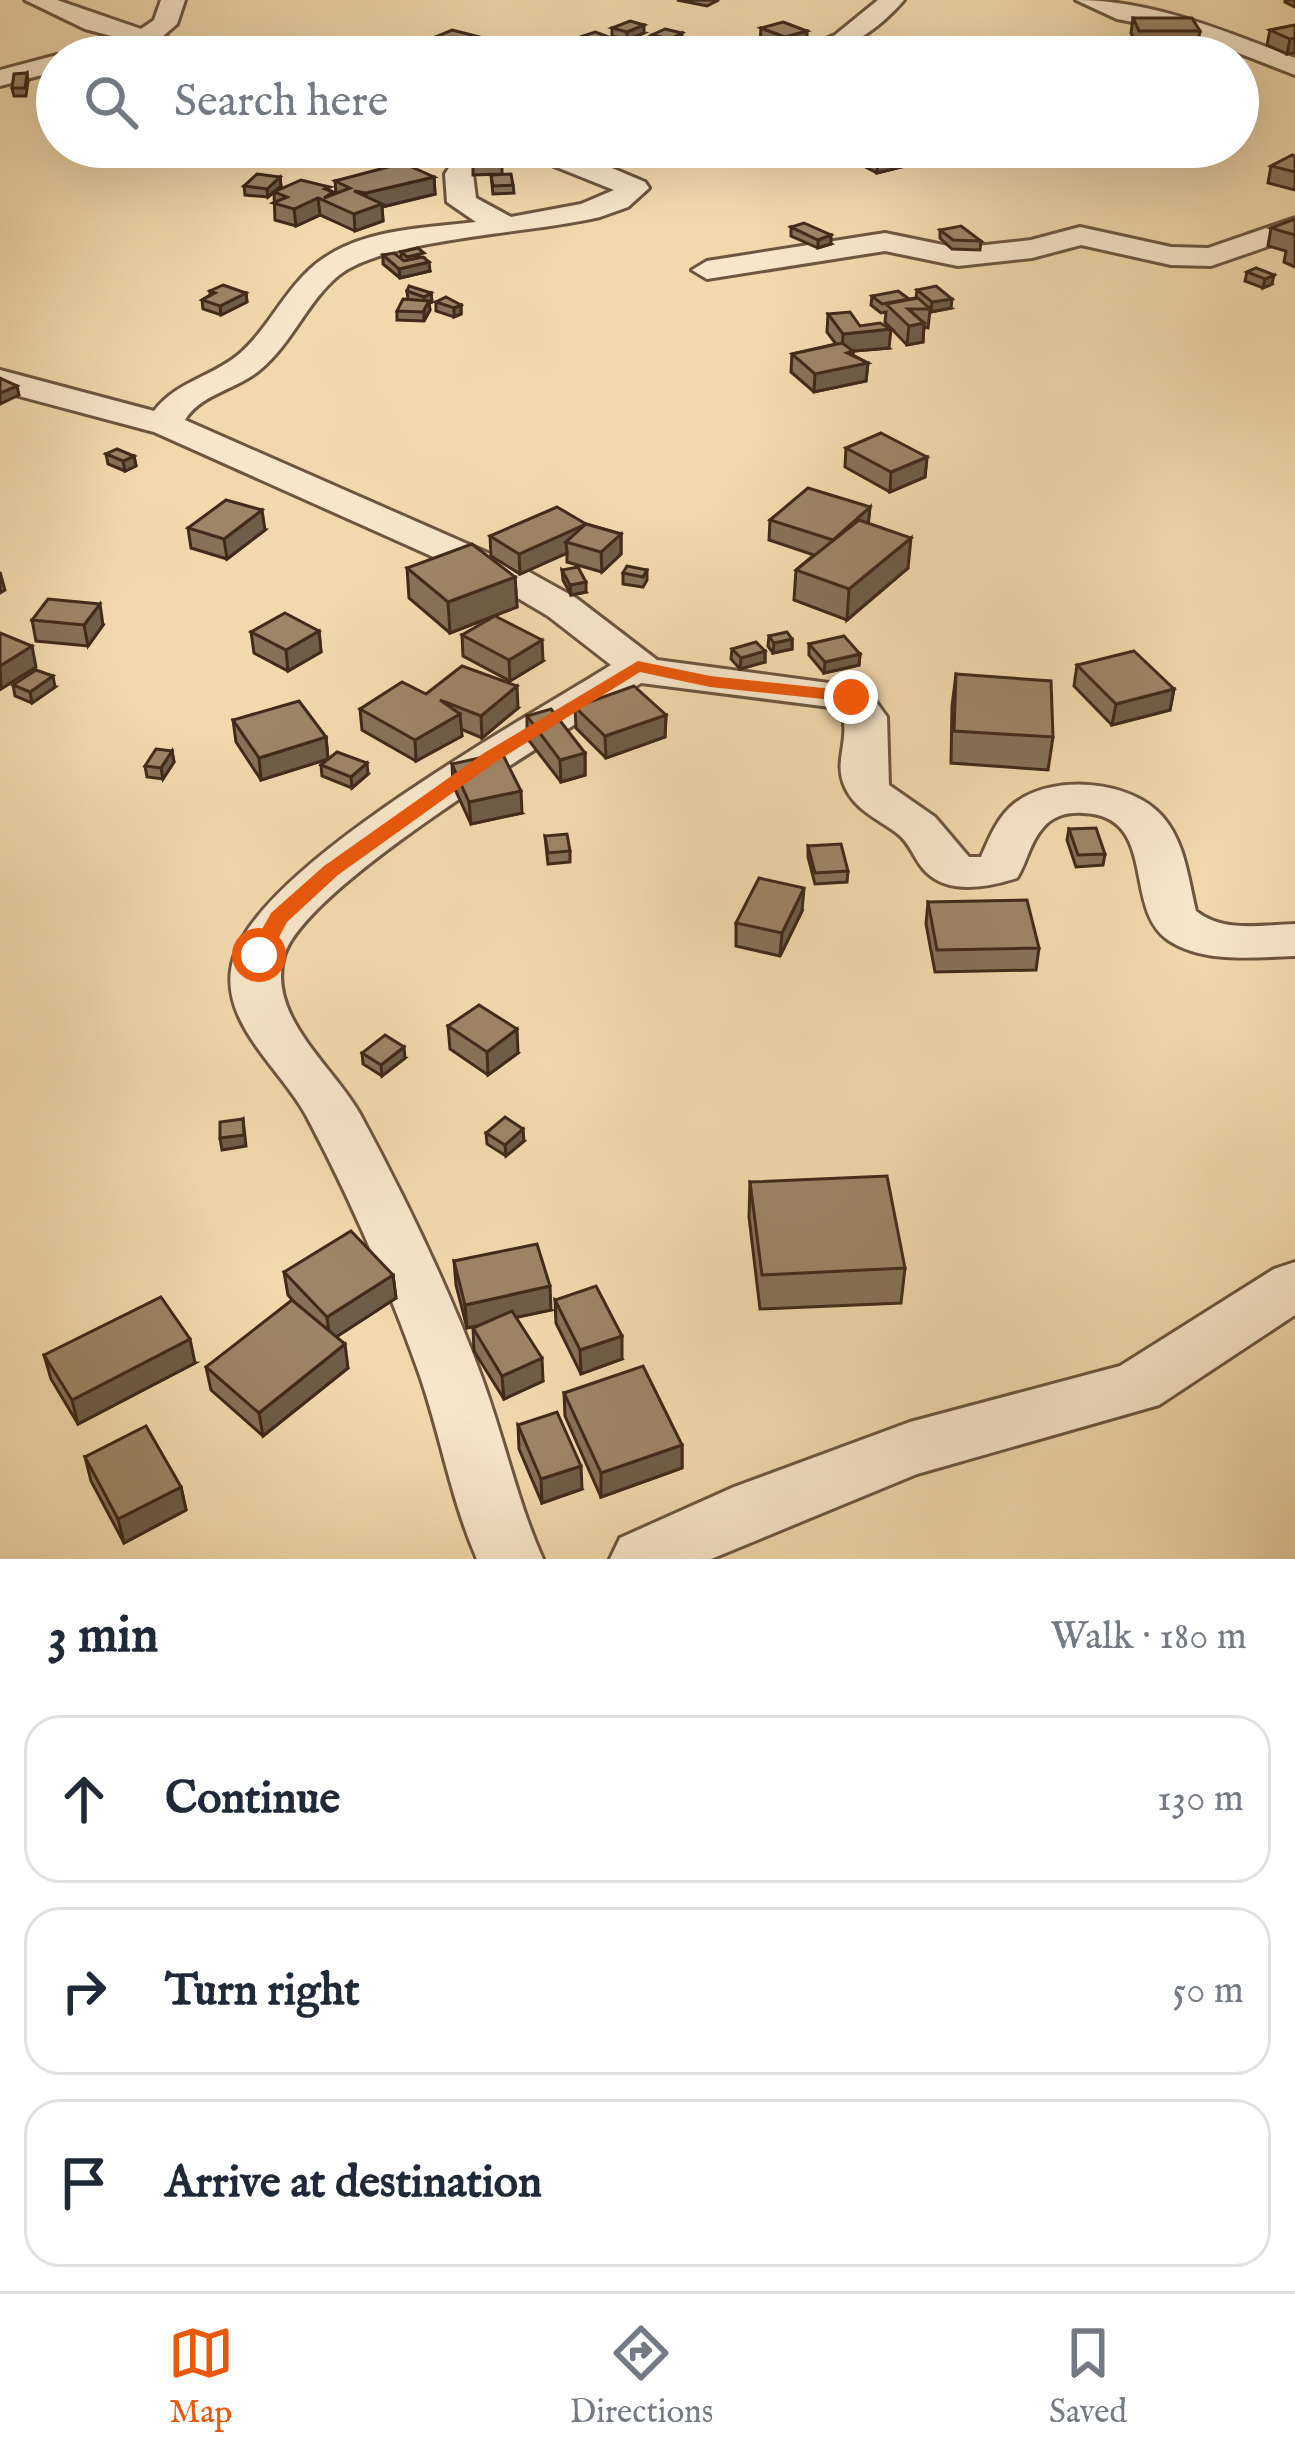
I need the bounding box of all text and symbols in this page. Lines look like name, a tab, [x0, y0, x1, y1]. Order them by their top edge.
search box	[36, 36, 1259, 168]
icon: search	[78, 69, 144, 135]
text: Search here	[174, 74, 388, 131]
route end	[824, 670, 878, 724]
route start	[232, 928, 286, 982]
text: 3 min	[48, 1605, 158, 1670]
text: Walk · 180 m	[1051, 1613, 1247, 1662]
icon: ahead	[51, 1766, 117, 1832]
text: Continue	[165, 1771, 340, 1828]
text: 130 m	[1157, 1775, 1244, 1824]
icon: right	[51, 1958, 117, 2024]
text: Turn right	[165, 1963, 360, 2020]
text: 50 m	[1172, 1967, 1244, 2016]
icon: arrive	[51, 2150, 117, 2216]
text: Arrive at destination	[165, 2155, 542, 2212]
tab: Map	[168, 2320, 234, 2434]
tab: Directions	[570, 2320, 713, 2434]
tab: Saved	[1049, 2320, 1127, 2434]

